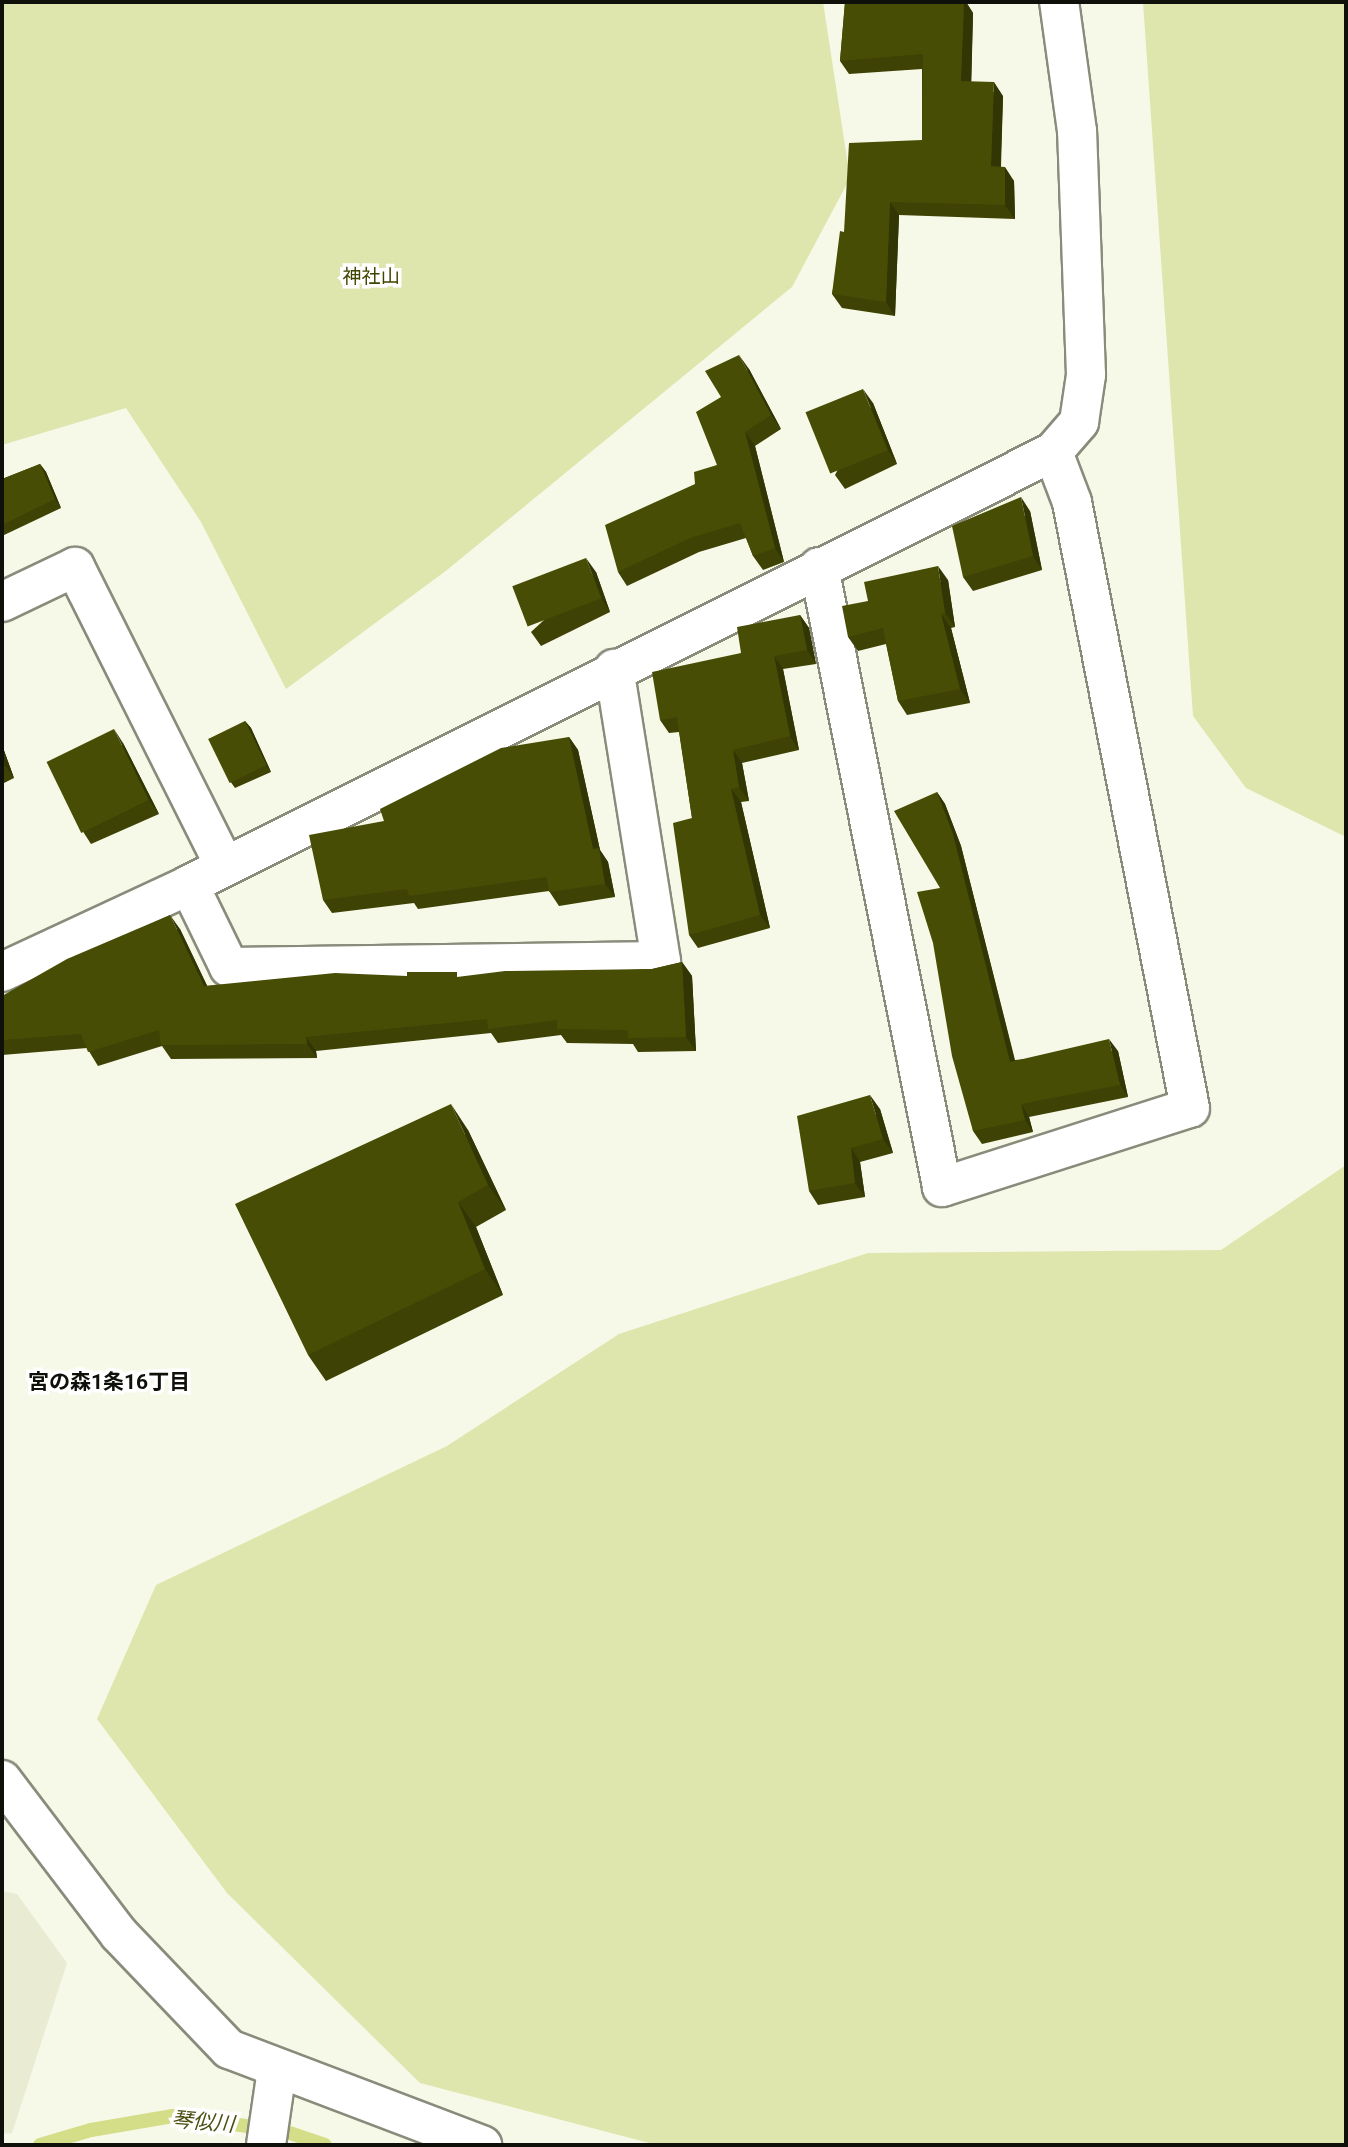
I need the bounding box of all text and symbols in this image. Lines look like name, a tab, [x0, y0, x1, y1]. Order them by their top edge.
park label: 神社山	[343, 266, 399, 288]
district label: 宮の森1条16丁目	[28, 1369, 190, 1395]
water label: 琴似川	[171, 2107, 235, 2137]

